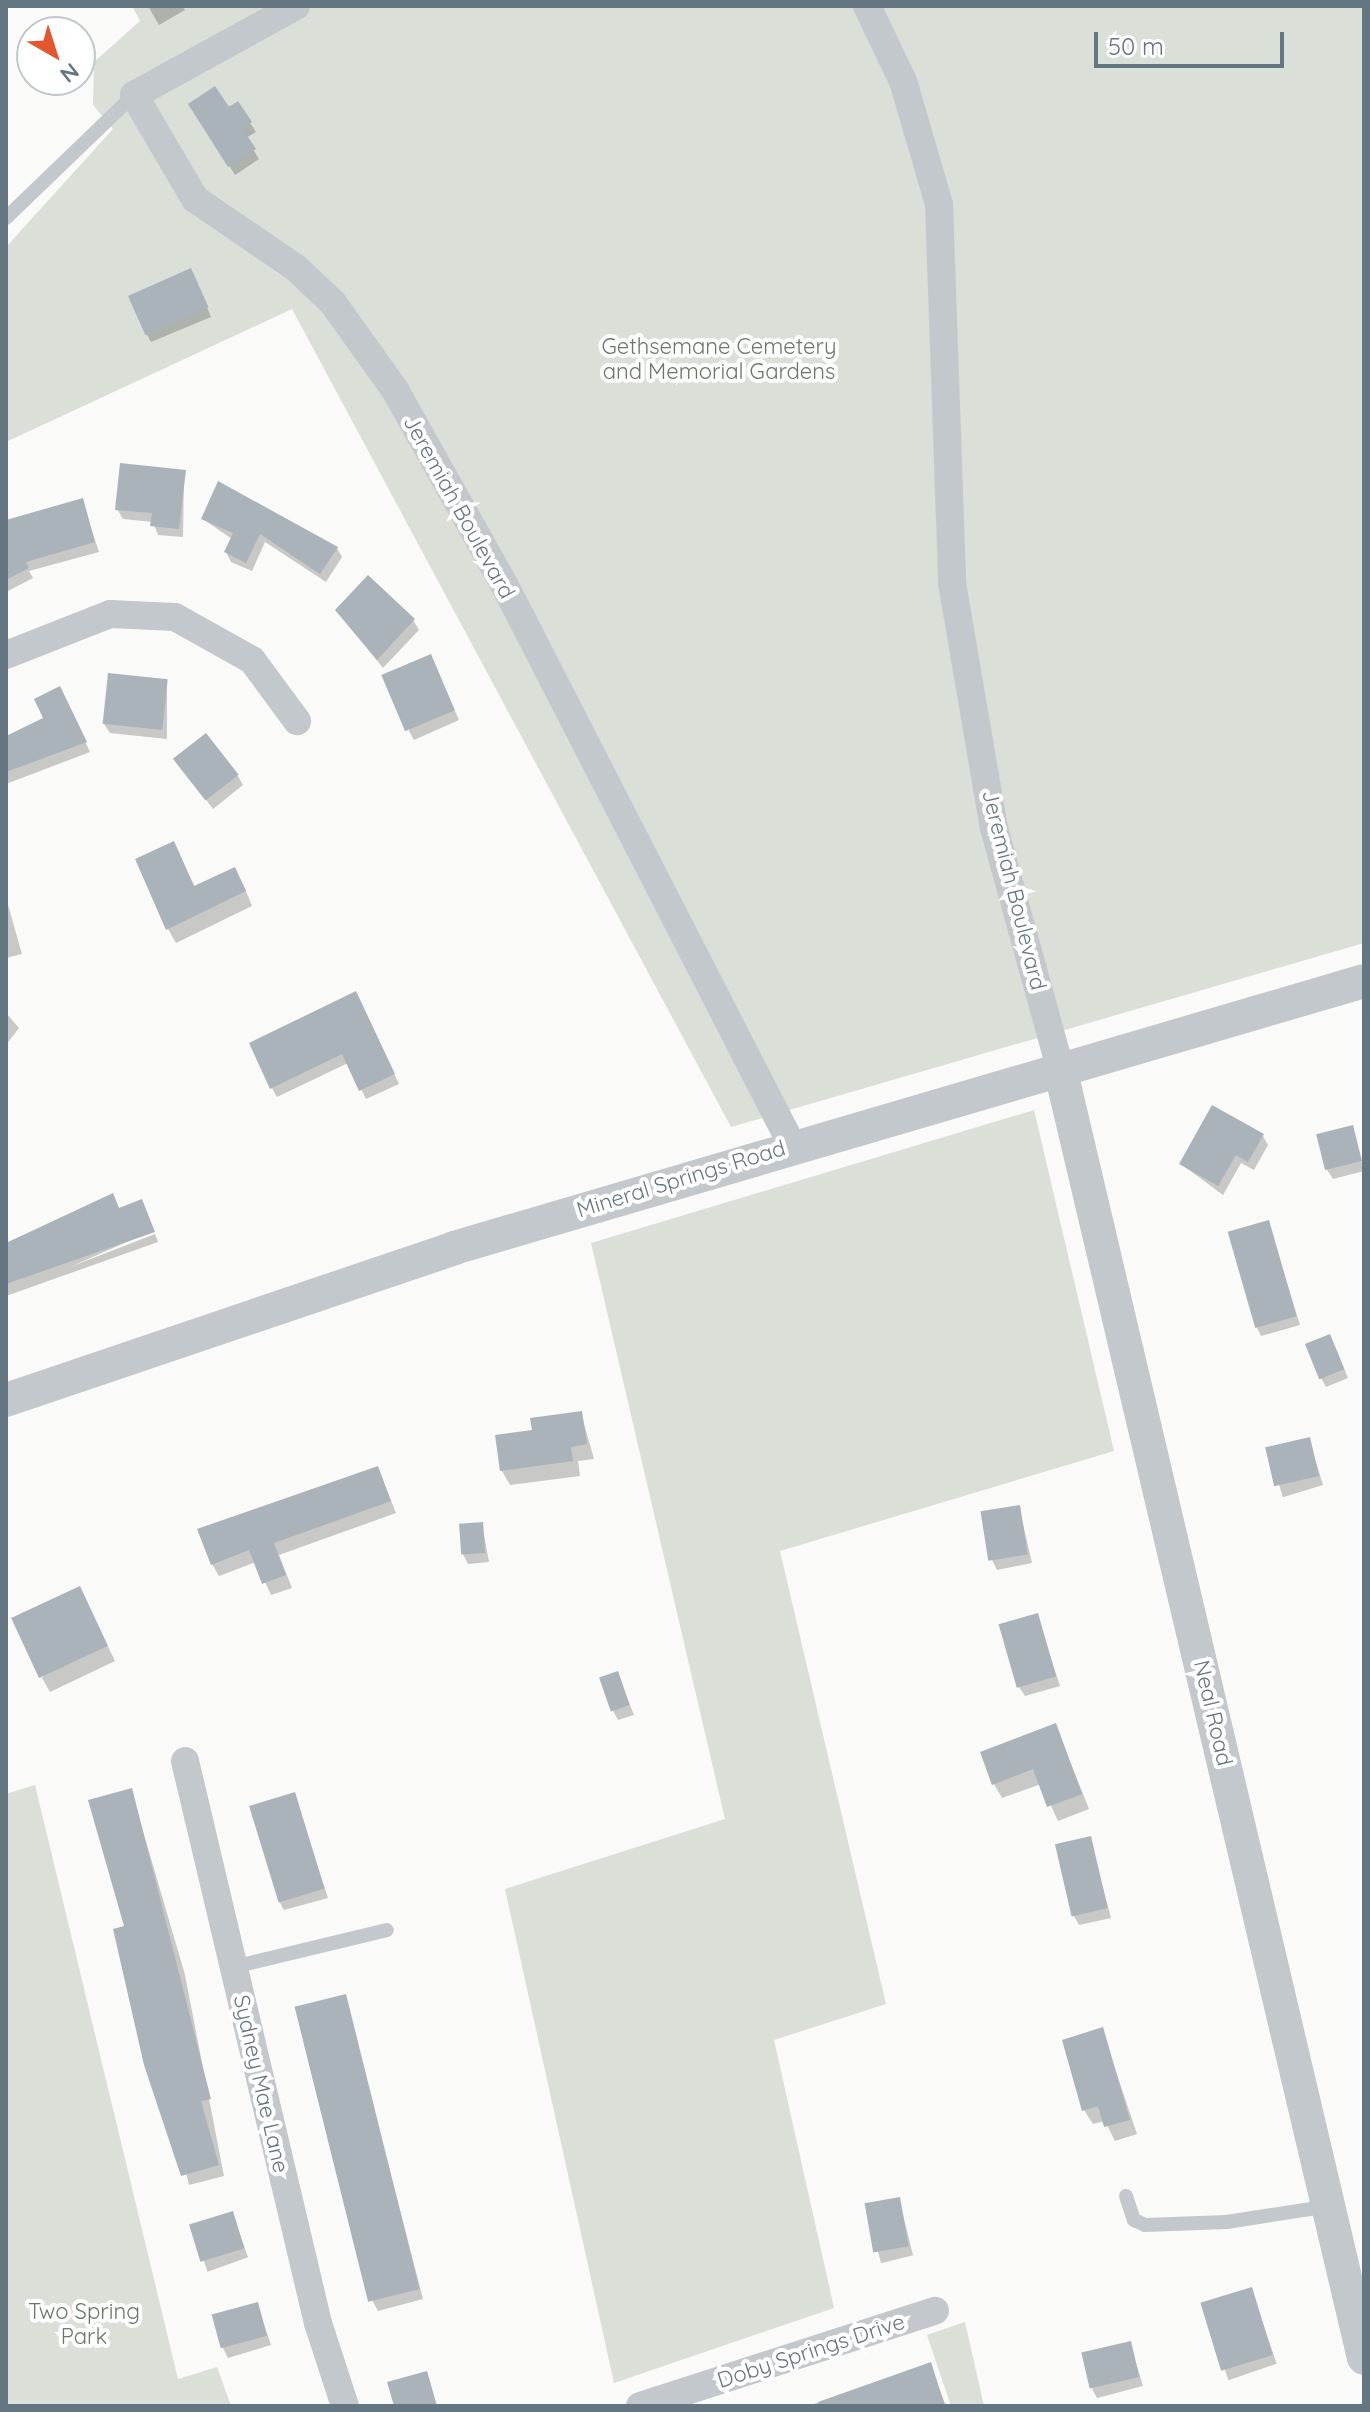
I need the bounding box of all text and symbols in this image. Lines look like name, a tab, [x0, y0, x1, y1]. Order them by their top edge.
north arrow	[16, 16, 96, 96]
scale bar	[1098, 16, 1288, 66]
text: 50 m	[1108, 31, 1164, 61]
text: N	[55, 57, 85, 89]
park label: Gethsemane Cemetery and Memorial Gardens	[601, 333, 837, 384]
street label: Jeremiah Boulevard	[398, 411, 520, 603]
street label: Jeremiah Boulevard	[976, 787, 1052, 993]
street label: Mineral Springs Road	[574, 1135, 788, 1223]
street label: Neal Road	[1188, 1658, 1238, 1768]
street label: Sydney Mae Lane	[228, 1992, 294, 2176]
park label: Two Spring Park	[28, 2298, 140, 2350]
street label: Doby Springs Drive	[714, 2308, 908, 2394]

